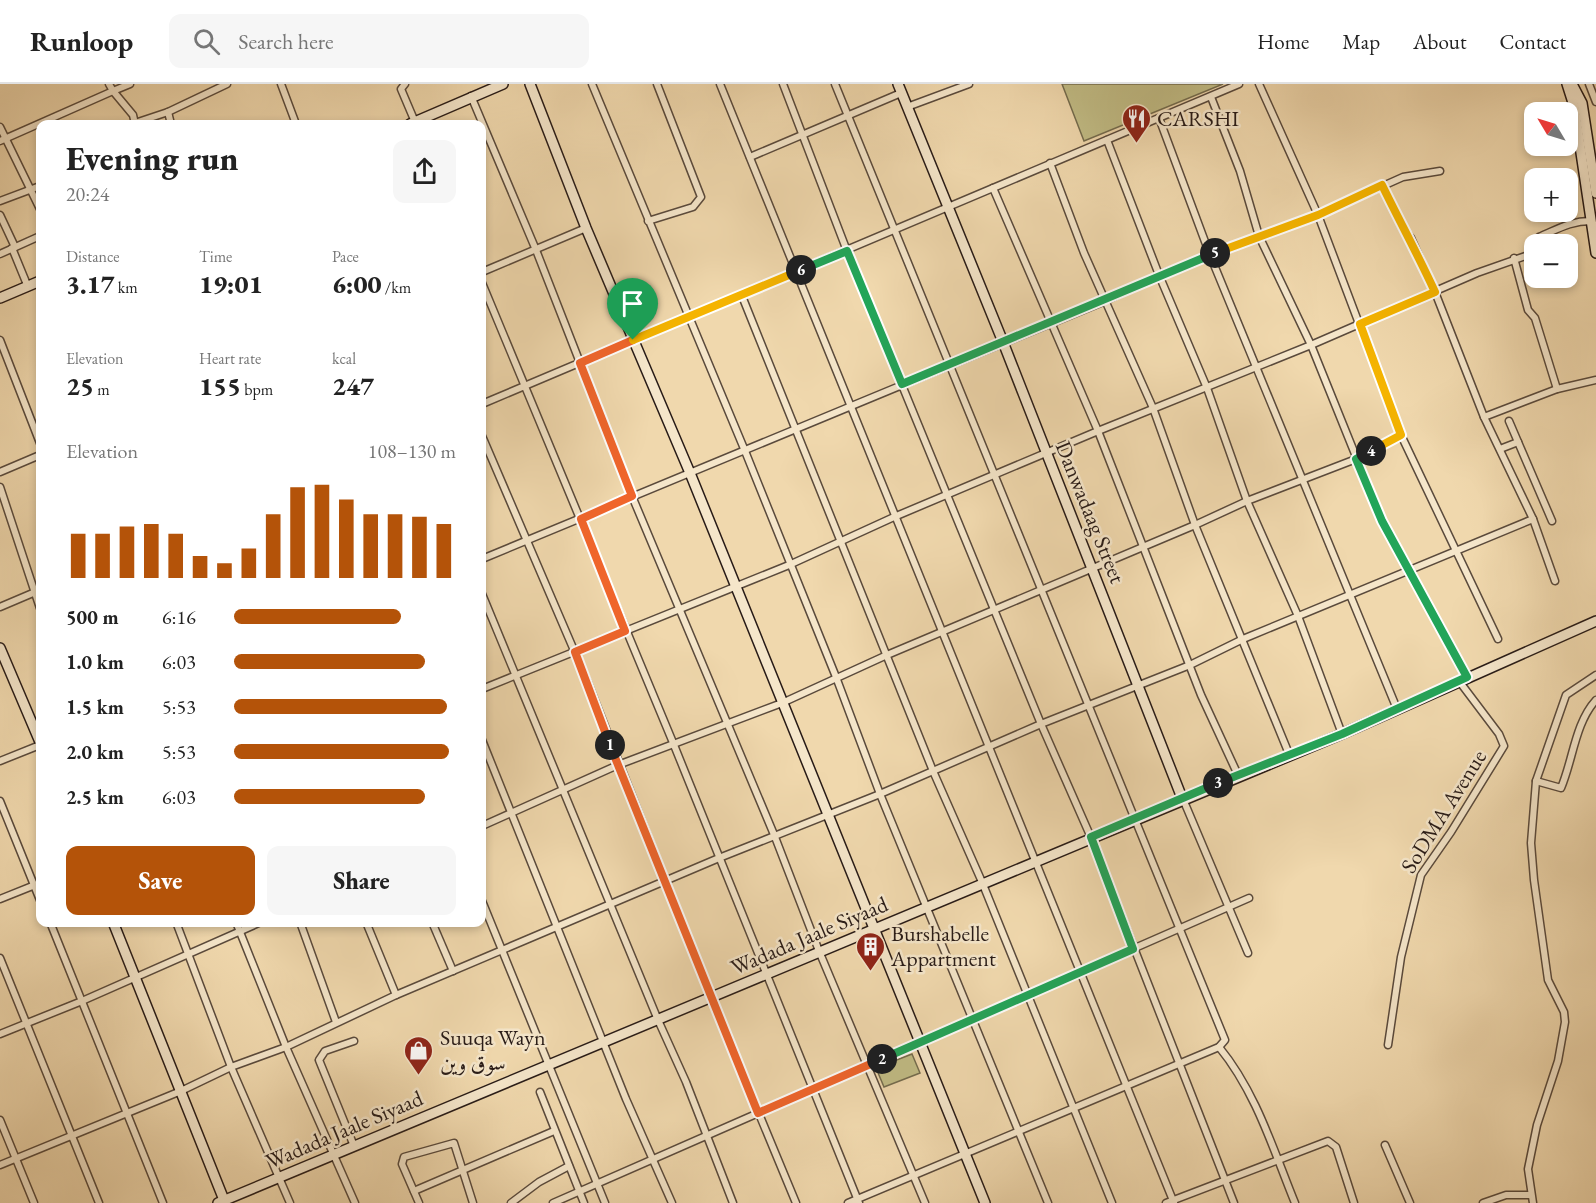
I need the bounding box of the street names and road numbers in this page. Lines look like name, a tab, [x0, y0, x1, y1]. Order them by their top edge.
street label: Danwadaag Street	[1049, 437, 1132, 588]
street label: SoDMA Avenue	[1394, 744, 1493, 878]
street label: Wadada Jaale Siyaad	[726, 889, 893, 982]
street label: Wadada Jaale Siyaad	[261, 1083, 428, 1176]

